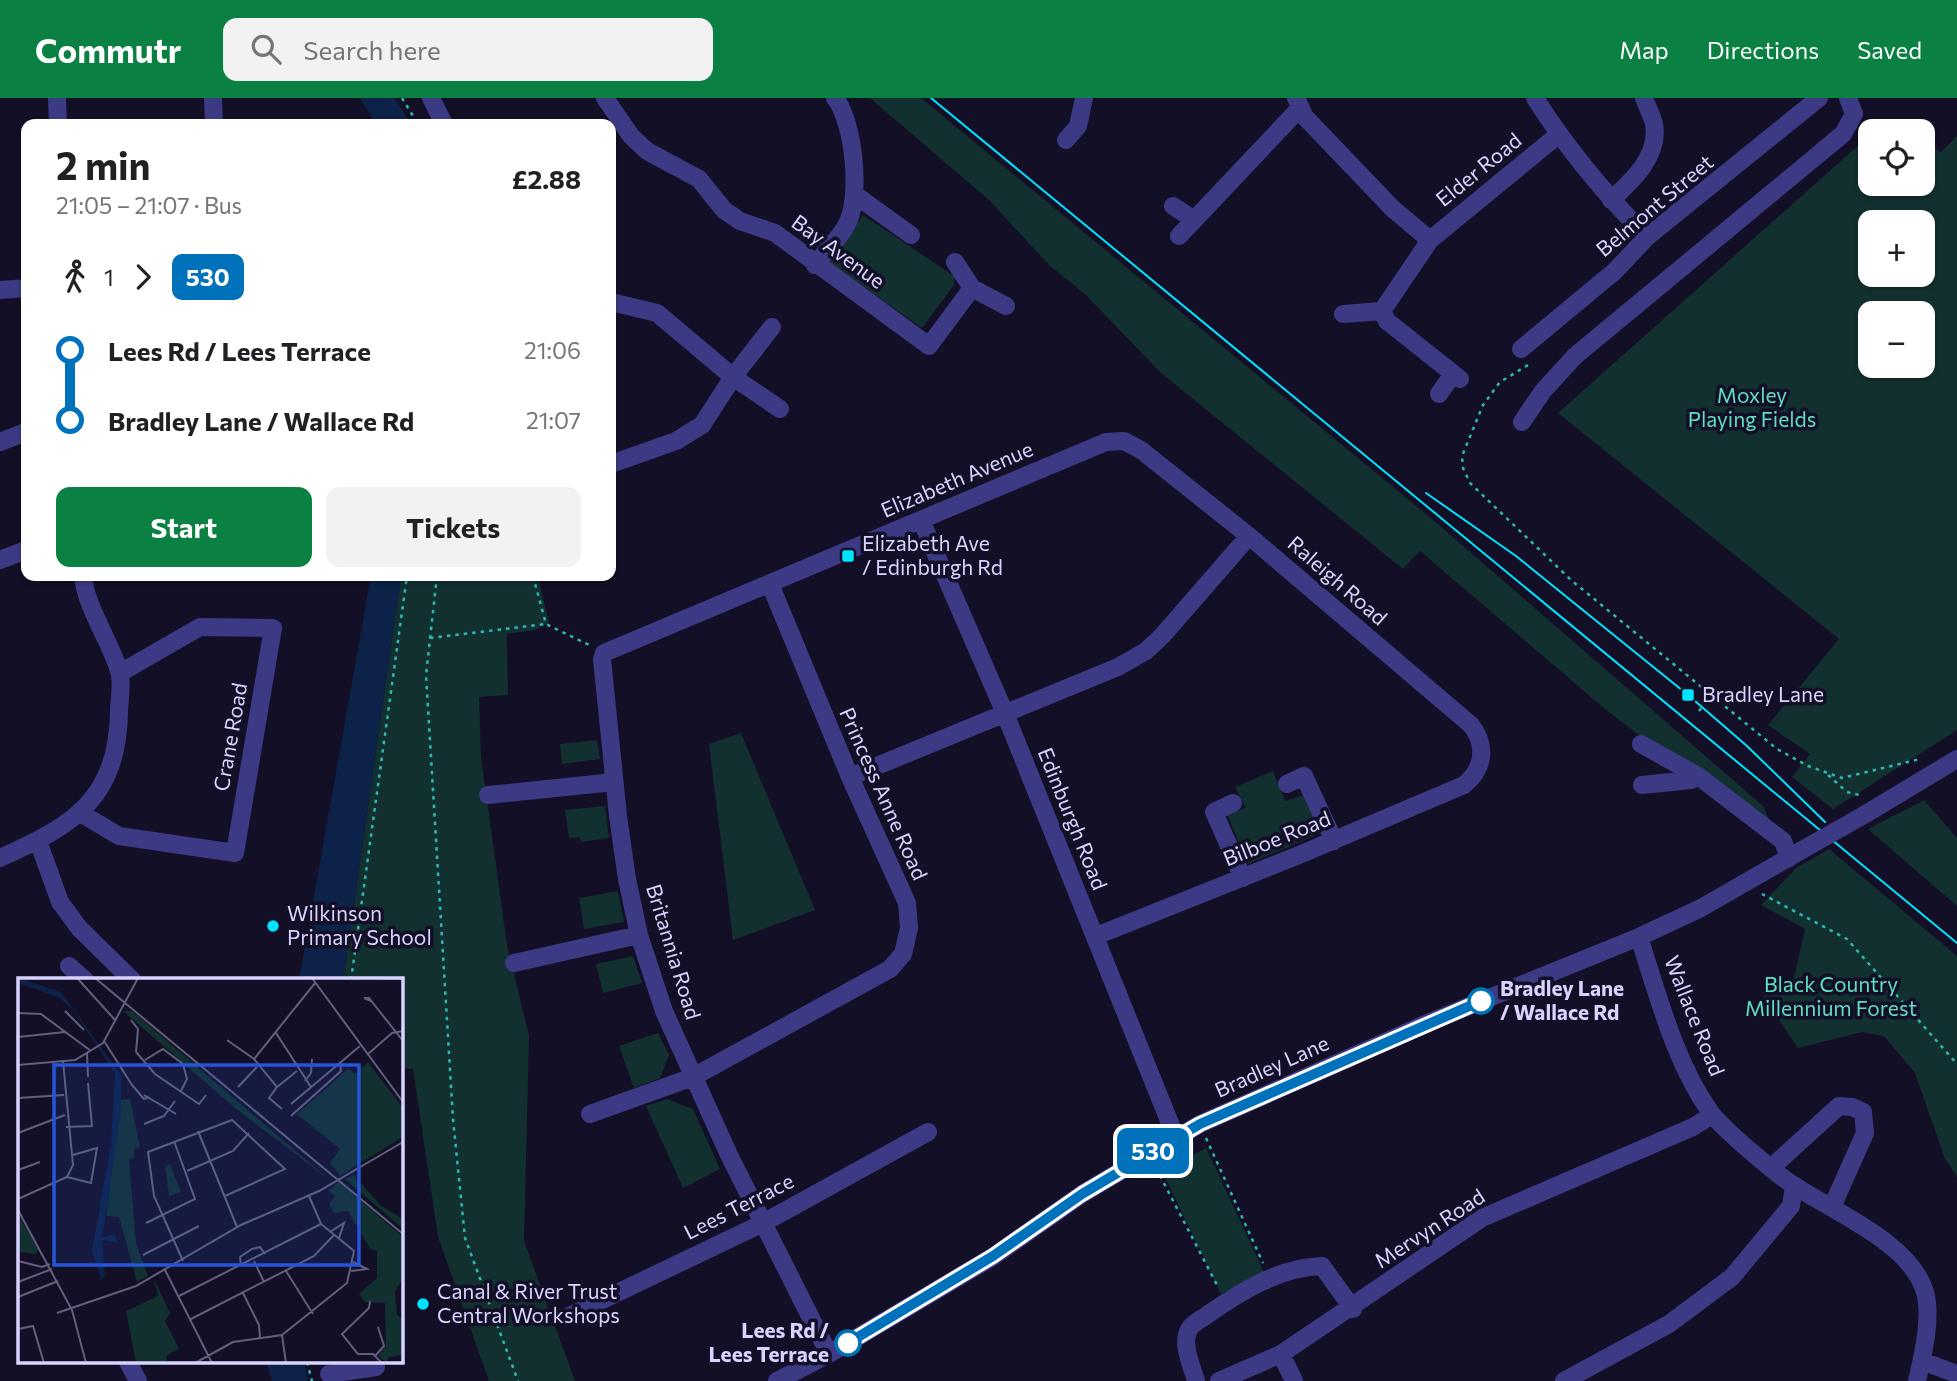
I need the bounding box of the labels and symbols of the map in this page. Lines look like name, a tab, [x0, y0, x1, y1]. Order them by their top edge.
street label: Elder Road	[1430, 127, 1526, 211]
street label: Belmont Street	[1591, 149, 1718, 261]
street label: Bay Avenue	[787, 209, 890, 293]
park label: Moxley Playing Fields	[1688, 382, 1816, 431]
street label: Elizabeth Avenue	[877, 435, 1036, 522]
place label: Elizabeth Ave / Edinburgh Rd	[862, 530, 1003, 579]
street label: Raleigh Road	[1283, 530, 1393, 630]
marker: Elizabeth Ave / Edinburgh Rd	[840, 548, 856, 564]
street label: Crane Road	[208, 681, 251, 793]
place label: Bradley Lane	[1702, 681, 1824, 706]
marker: Bradley Lane	[1680, 687, 1696, 703]
street label: Princess Anne Road	[835, 703, 934, 884]
street label: Edinburgh Road	[1034, 744, 1113, 893]
street label: Bilboe Road	[1219, 805, 1334, 870]
street label: Britannia Road	[642, 881, 707, 1022]
place label: Wilkinson Primary School	[287, 900, 432, 949]
marker: Wilkinson Primary School	[265, 918, 281, 934]
street label: Wallace Road	[1660, 952, 1731, 1079]
park label: Black Country Millennium Forest	[1745, 971, 1917, 1020]
place label: Bradley Lane / Wallace Rd	[1500, 975, 1624, 1024]
inset map	[18, 978, 402, 1364]
marker: Bradley Lane / Wallace Rd	[1468, 988, 1494, 1014]
street label: Bradley Lane	[1211, 1029, 1332, 1102]
line badge: 530	[1113, 1128, 1193, 1174]
street label: Lees Terrace	[679, 1167, 797, 1244]
street label: Mervyn Road	[1369, 1183, 1489, 1273]
place label: Canal & River Trust Central Workshops	[437, 1278, 620, 1327]
marker: Canal & River Trust Central Workshops	[415, 1296, 431, 1312]
place label: Lees Rd / Lees Terrace	[708, 1317, 829, 1366]
marker: Lees Rd / Lees Terrace	[835, 1330, 861, 1356]

